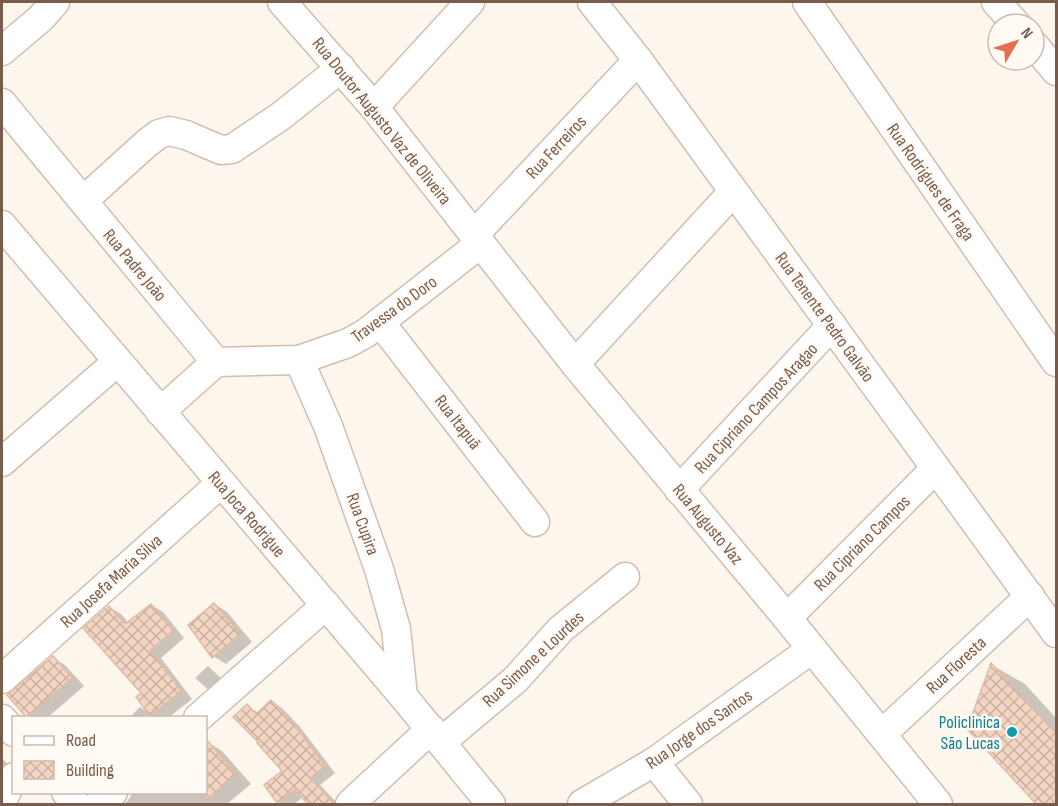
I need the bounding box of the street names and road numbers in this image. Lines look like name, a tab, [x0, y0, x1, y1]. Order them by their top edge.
street label: Rua Doutor Augusto Vaz de Oliveira	[308, 34, 456, 209]
street label: Rua Ferreiros	[522, 111, 591, 183]
street label: Rua Rodrigues de Fraga	[882, 119, 979, 245]
street label: Rua Padre João	[98, 225, 171, 306]
street label: Rua Tenente Pedro Galvão	[771, 248, 879, 386]
street label: Travessa do Doro	[347, 271, 441, 347]
street label: Rua Cipriano Campos Aragao	[690, 339, 822, 478]
street label: Rua Itapuã	[430, 391, 485, 454]
street label: Rua Joca Rodrigue	[204, 467, 290, 562]
street label: Rua Augusto Vaz	[668, 480, 748, 569]
street label: Rua Cupira	[342, 490, 383, 558]
street label: Rua Cipriano Campos	[810, 491, 915, 596]
street label: Rua Josefa Maria Silva	[56, 530, 166, 632]
street label: Rua Simone e Lourdes	[478, 607, 588, 712]
street label: Rua Floresta	[922, 632, 991, 698]
street label: Rua Jorge dos Santos	[642, 685, 756, 774]

